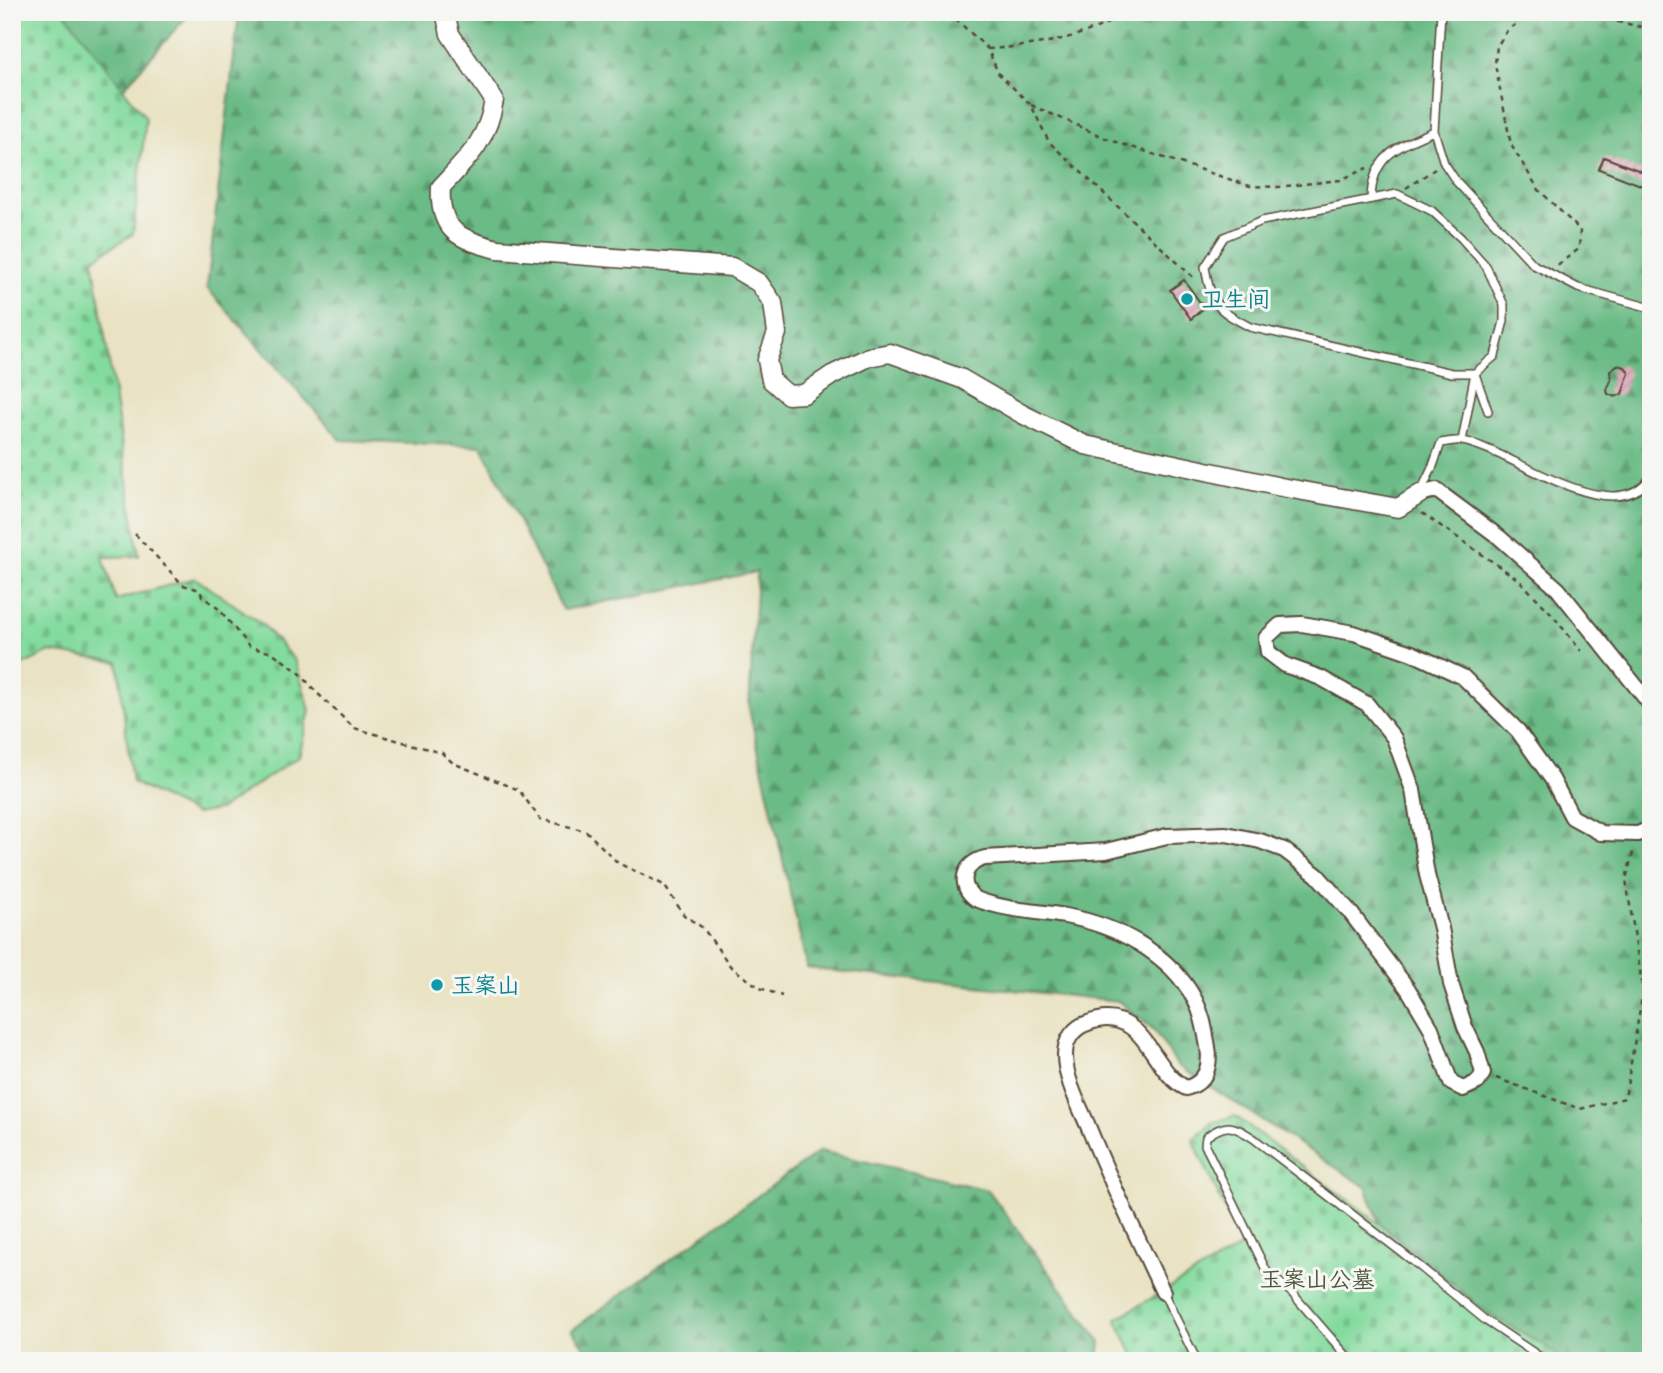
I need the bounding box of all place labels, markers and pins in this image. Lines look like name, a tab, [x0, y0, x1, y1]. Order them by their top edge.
place label: 卫生间	[1201, 285, 1270, 313]
marker: 卫生间	[1179, 291, 1195, 307]
place label: 玉案山	[451, 971, 520, 999]
marker: 玉案山	[429, 977, 445, 993]

